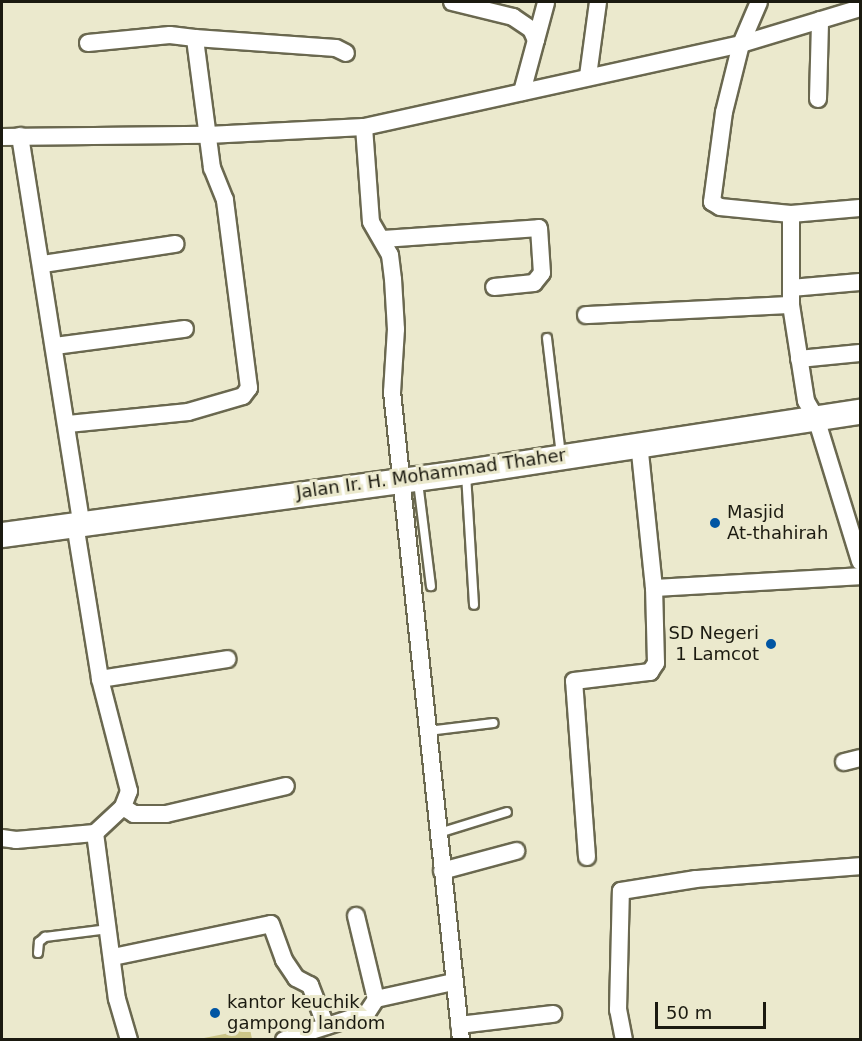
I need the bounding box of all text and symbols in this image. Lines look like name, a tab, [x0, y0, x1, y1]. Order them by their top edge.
street label: Jalan Ir. H. Mohammad Thaher	[295, 444, 567, 504]
place label: Masjid At-thahirah	[727, 502, 828, 544]
marker: Masjid At-thahirah	[708, 516, 722, 530]
place label: SD Negeri 1 Lamcot	[669, 623, 759, 666]
marker: SD Negeri 1 Lamcot	[764, 637, 778, 651]
scale bar	[658, 990, 769, 1028]
place label: kantor keuchik gampong landom	[227, 992, 385, 1034]
text: 50 m	[666, 1002, 712, 1023]
marker: kantor keuchik gampong landom	[208, 1006, 222, 1020]

